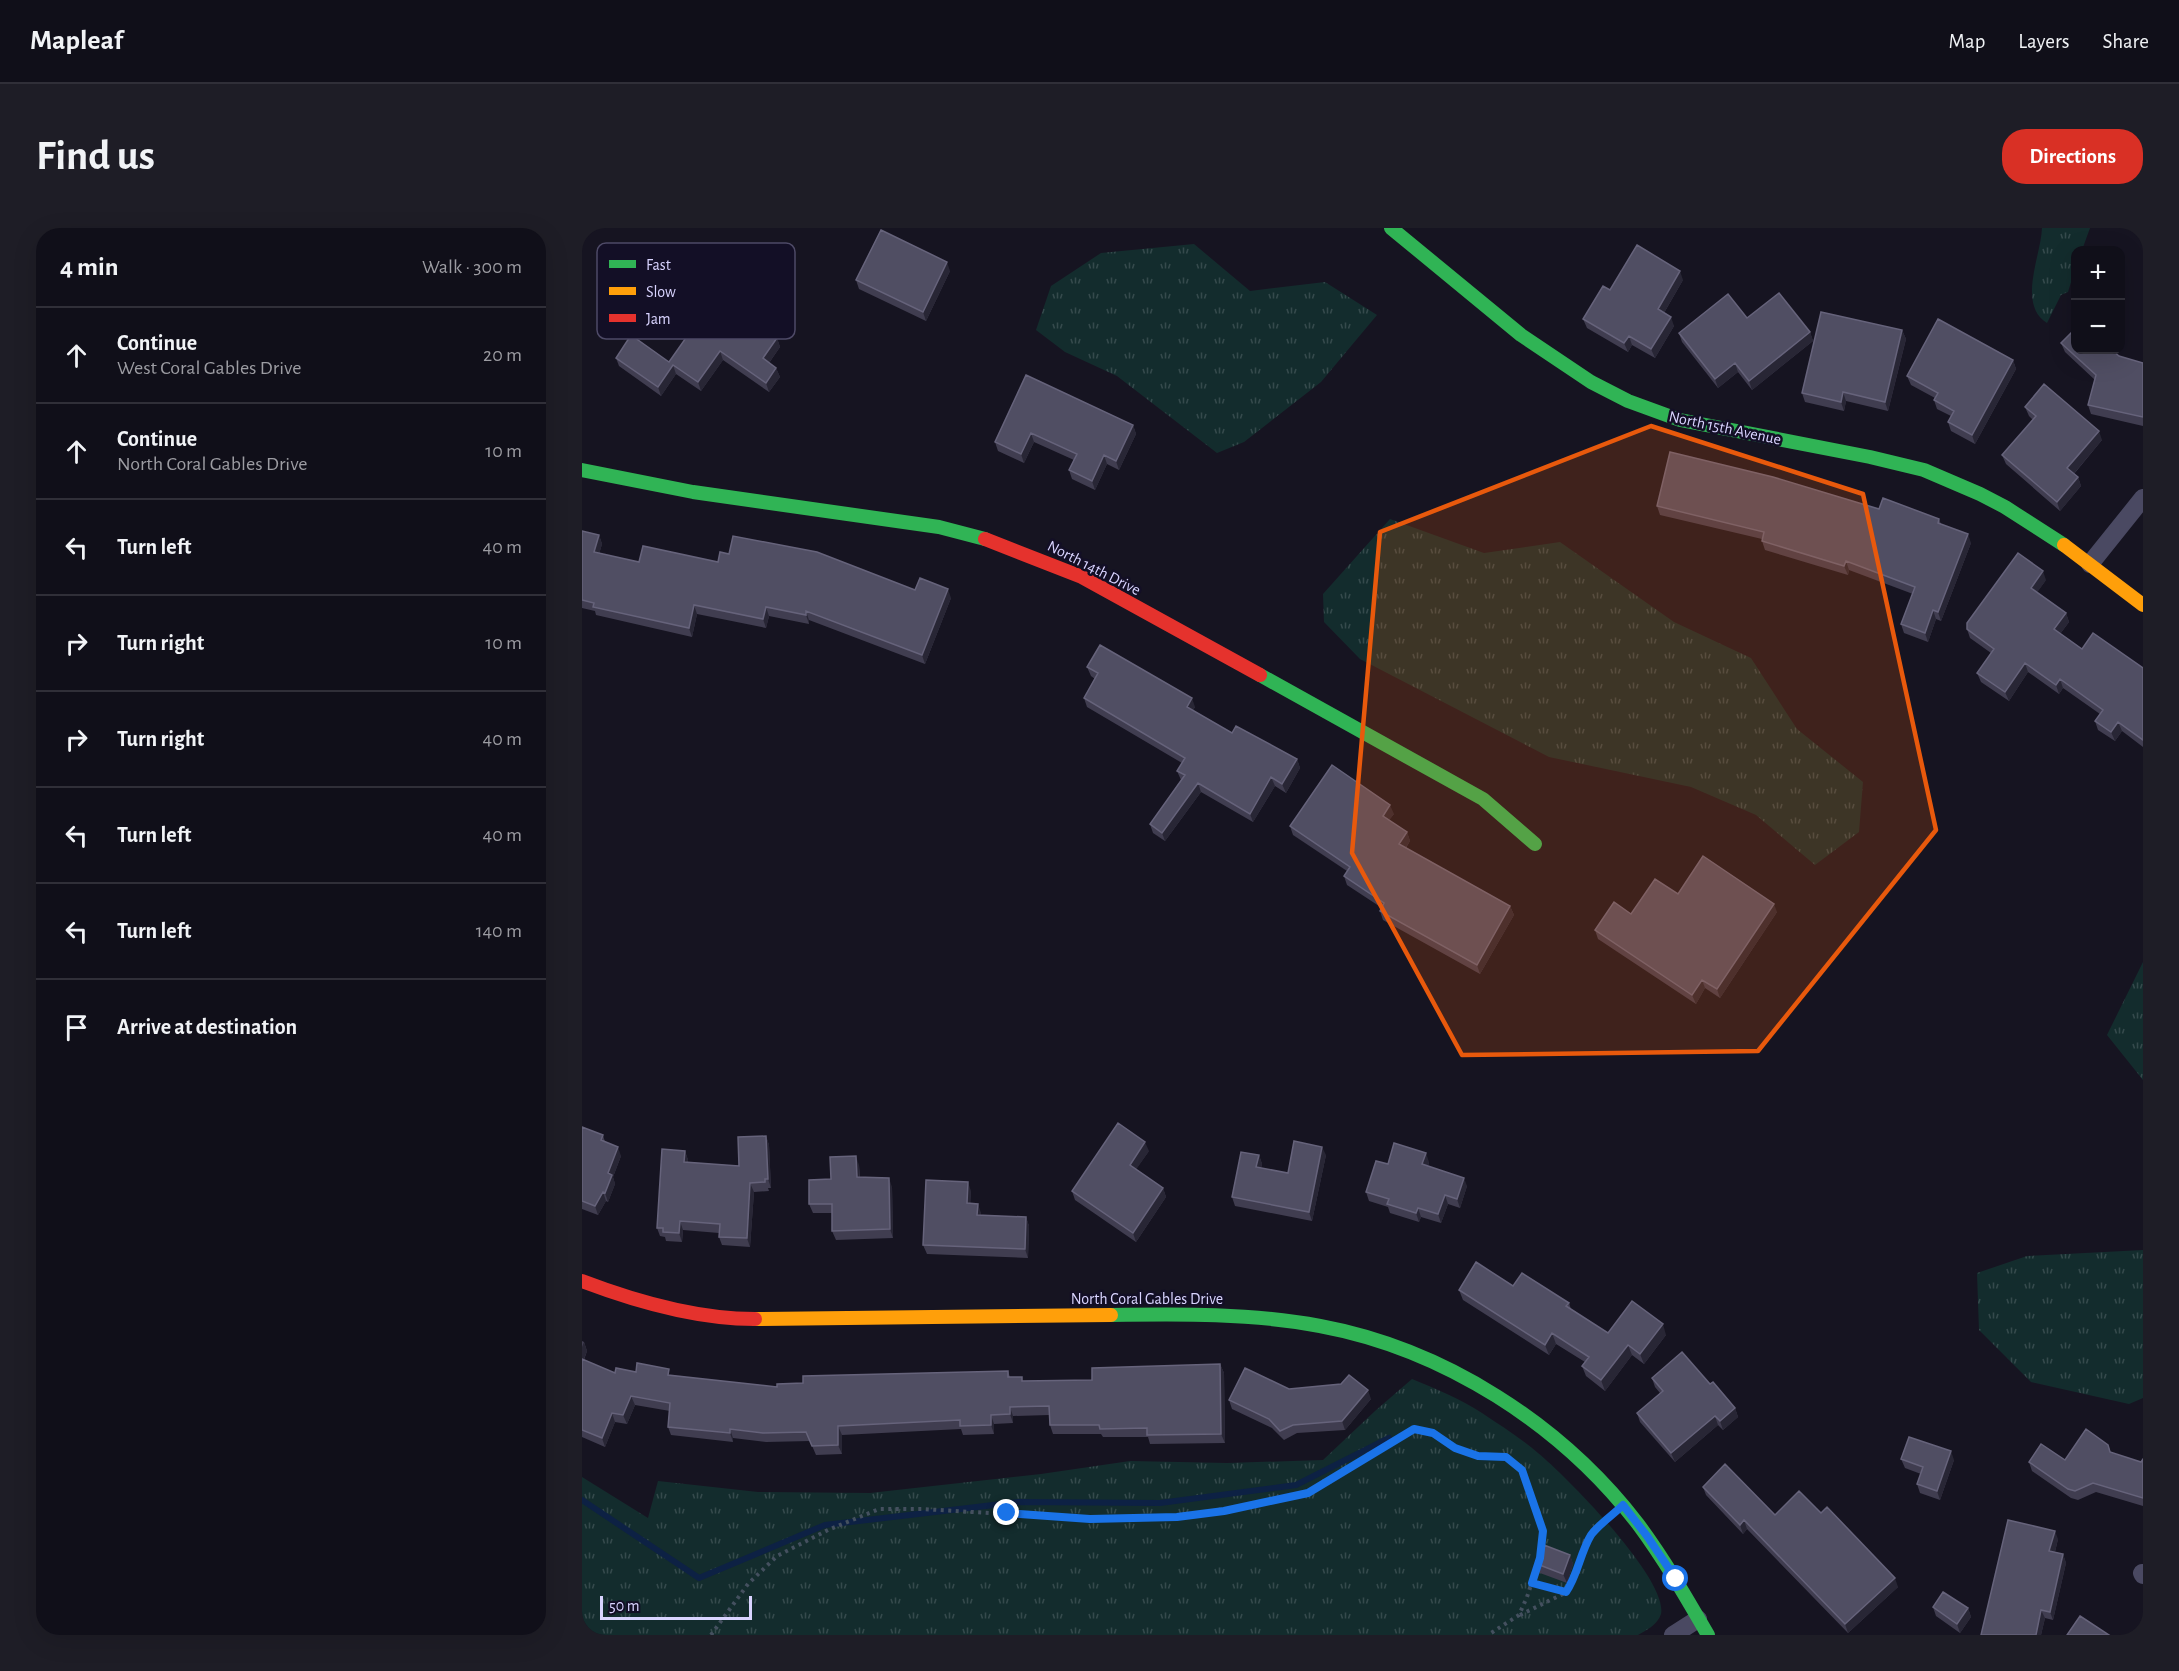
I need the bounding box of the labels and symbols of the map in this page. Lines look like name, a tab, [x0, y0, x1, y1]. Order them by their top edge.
legend	[597, 243, 795, 339]
text: Fast	[646, 257, 671, 273]
text: Slow	[646, 284, 676, 300]
text: Jam	[646, 311, 671, 327]
street label: North 15th Avenue	[1667, 408, 1783, 448]
street label: North 14th Drive	[1045, 538, 1143, 598]
street label: North Coral Gables Drive	[1071, 1291, 1223, 1307]
route end	[993, 1499, 1019, 1525]
route start	[1662, 1565, 1688, 1591]
scale bar	[600, 1593, 752, 1620]

